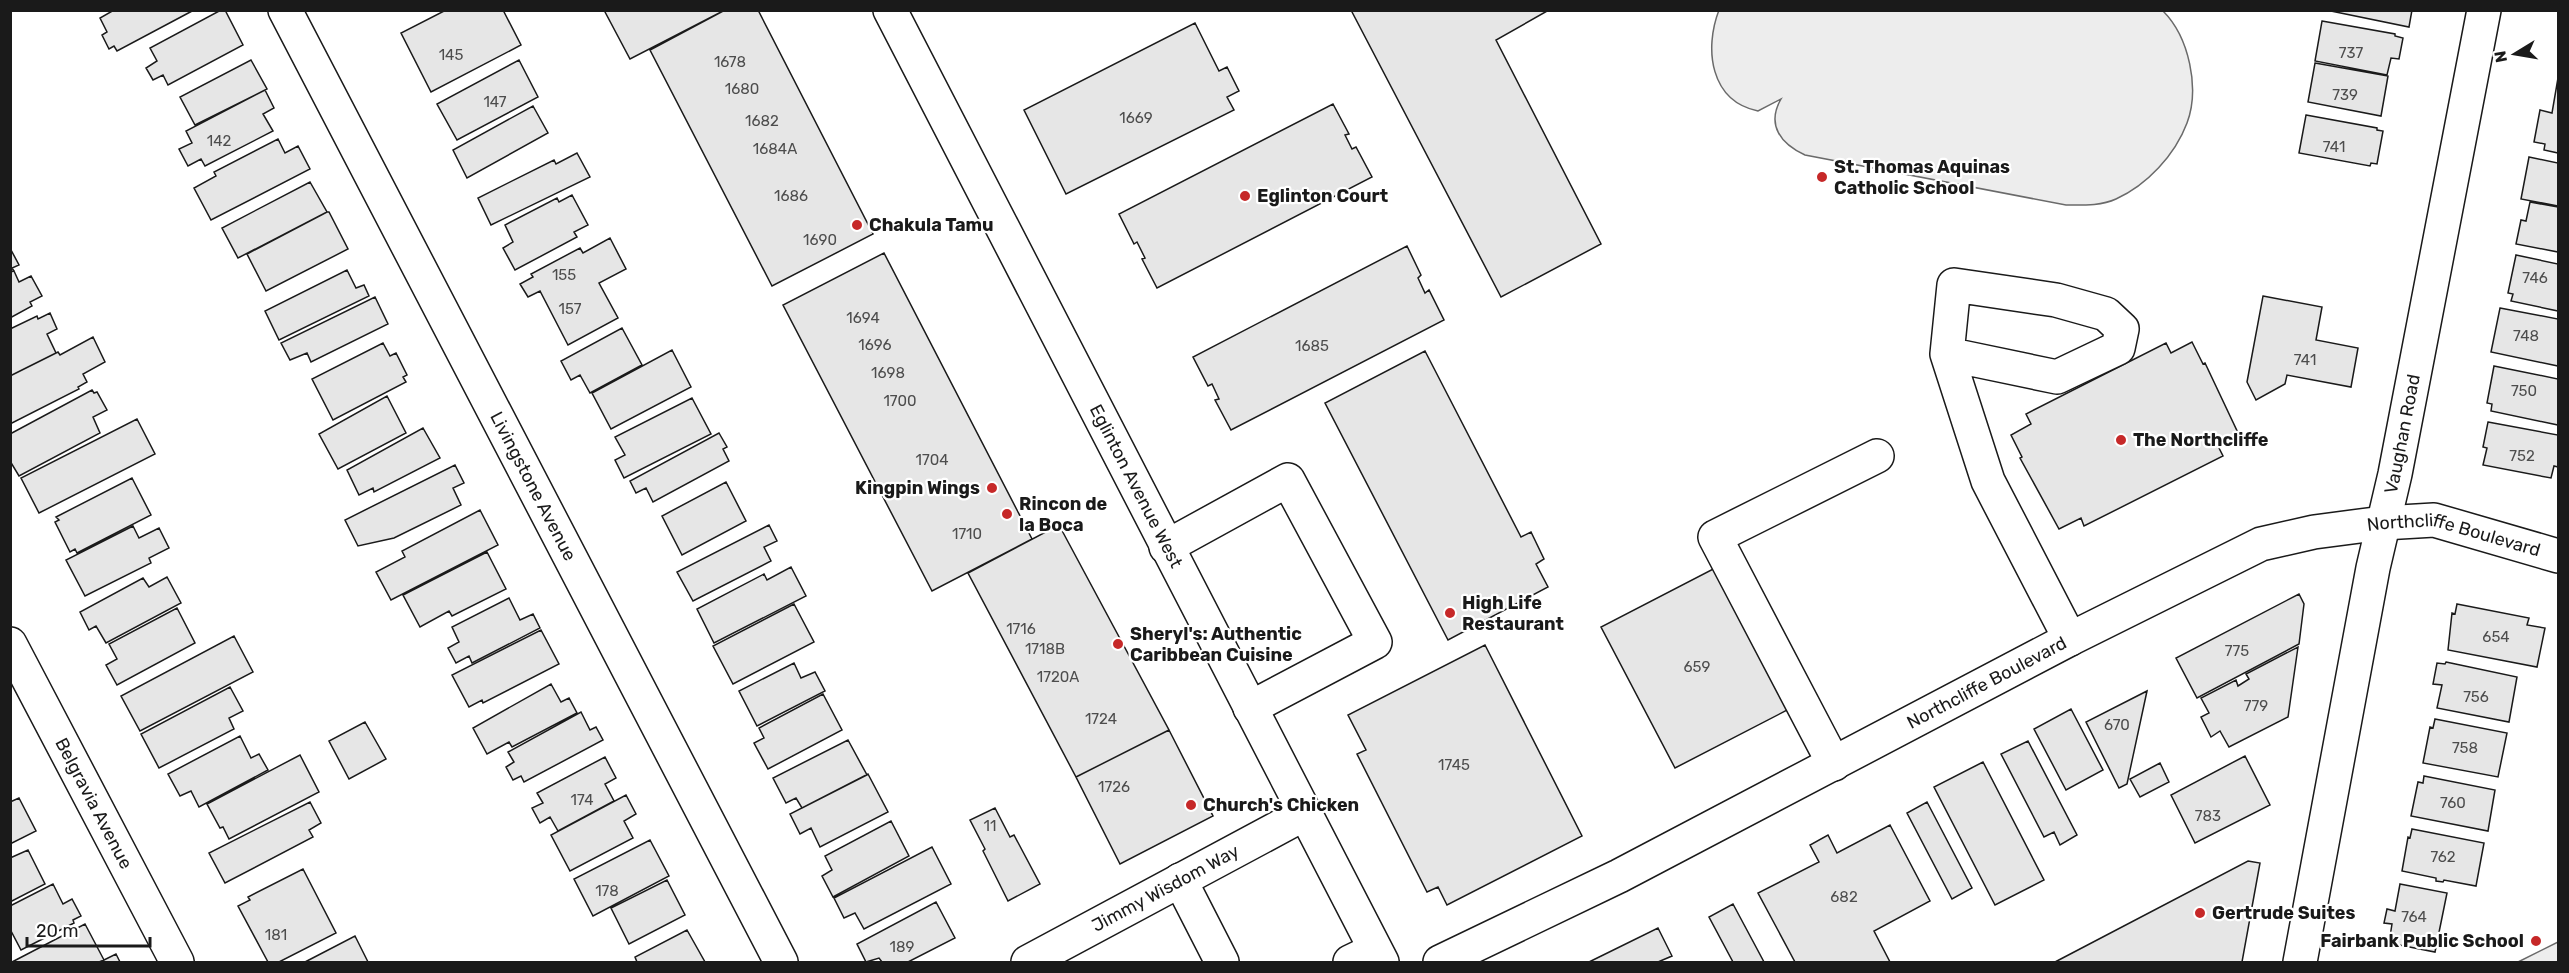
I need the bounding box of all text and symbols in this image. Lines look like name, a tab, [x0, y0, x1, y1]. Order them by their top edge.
north arrow	[2485, 24, 2545, 84]
house number: 737	[2339, 44, 2364, 62]
house number: 145	[439, 46, 463, 64]
text: N	[2490, 49, 2511, 64]
house number: 1678	[714, 53, 746, 71]
house number: 1680	[725, 80, 759, 98]
house number: 739	[2332, 86, 2358, 104]
house number: 147	[483, 93, 507, 111]
house number: 1669	[1119, 109, 1153, 127]
house number: 1682	[745, 112, 779, 130]
house number: 142	[207, 132, 231, 150]
house number: 741	[2323, 138, 2345, 156]
house number: 1684A	[753, 140, 797, 158]
place label: St. Thomas Aquinas Catholic School	[1834, 156, 2010, 199]
marker: St. Thomas Aquinas Catholic School	[1815, 170, 1829, 184]
place label: Eglinton Court	[1257, 185, 1388, 207]
house number: 1686	[774, 187, 808, 205]
marker: Eglinton Court	[1238, 189, 1252, 203]
place label: Chakula Tamu	[869, 214, 994, 236]
marker: Chakula Tamu	[850, 218, 864, 232]
house number: 1690	[803, 231, 837, 249]
house number: 155	[552, 266, 576, 284]
house number: 746	[2522, 269, 2548, 287]
house number: 157	[558, 300, 582, 318]
house number: 1694	[846, 309, 880, 327]
house number: 748	[2513, 327, 2539, 345]
house number: 1696	[858, 336, 892, 354]
house number: 1685	[1295, 337, 1329, 355]
house number: 741	[2294, 351, 2316, 369]
house number: 1698	[871, 364, 905, 382]
street label: Vaughan Road	[2380, 372, 2425, 496]
house number: 750	[2511, 382, 2537, 400]
house number: 1700	[883, 392, 917, 410]
street label: Eglinton Avenue West	[1085, 401, 1187, 572]
street label: Livingstone Avenue	[485, 408, 581, 565]
place label: The Northcliffe	[2133, 429, 2269, 451]
marker: The Northcliffe	[2114, 433, 2128, 447]
house number: 752	[2509, 447, 2535, 465]
house number: 1704	[916, 451, 948, 469]
place label: Kingpin Wings	[855, 477, 980, 499]
marker: Kingpin Wings	[985, 481, 999, 495]
place label: Rincon de la Boca	[1019, 493, 1108, 536]
marker: Rincon de la Boca	[1000, 507, 1014, 521]
street label: Northcliffe Boulevard	[2366, 509, 2543, 561]
house number: 1710	[952, 525, 982, 543]
place label: High Life Restaurant	[1462, 592, 1564, 635]
marker: High Life Restaurant	[1443, 606, 1457, 620]
house number: 1716	[1006, 620, 1036, 638]
place label: Sheryl's: Authentic Caribbean Cuisine	[1130, 623, 1302, 666]
house number: 654	[2482, 628, 2510, 646]
street label: Northcliffe Boulevard	[1903, 632, 2070, 734]
marker: Sheryl's: Authentic Caribbean Cuisine	[1111, 637, 1125, 651]
house number: 1718B	[1025, 640, 1065, 658]
house number: 775	[2225, 642, 2249, 660]
house number: 659	[1684, 658, 1711, 676]
house number: 1720A	[1037, 668, 1079, 686]
house number: 756	[2463, 688, 2489, 706]
house number: 779	[2244, 697, 2268, 715]
house number: 1724	[1085, 710, 1117, 728]
house number: 670	[2104, 716, 2130, 734]
street label: Belgravia Avenue	[50, 734, 137, 873]
house number: 758	[2452, 739, 2478, 757]
house number: 1745	[1438, 756, 1470, 774]
house number: 1726	[1098, 778, 1130, 796]
house number: 174	[571, 791, 593, 809]
place label: Church's Chicken	[1203, 794, 1359, 816]
house number: 760	[2440, 794, 2466, 812]
marker: Church's Chicken	[1184, 798, 1198, 812]
house number: 783	[2195, 807, 2221, 825]
house number: 11	[984, 817, 996, 835]
street label: Jimmy Wisdom Way	[1088, 840, 1243, 937]
house number: 762	[2430, 848, 2456, 866]
house number: 178	[595, 882, 619, 900]
house number: 682	[1830, 888, 1858, 906]
place label: Gertrude Suites	[2212, 902, 2356, 924]
marker: Gertrude Suites	[2193, 906, 2207, 920]
house number: 764	[2401, 908, 2427, 926]
scale bar	[27, 910, 150, 948]
text: 20 m	[36, 920, 78, 942]
house number: 181	[265, 926, 287, 944]
place label: Fairbank Public School	[2320, 930, 2524, 952]
marker: Fairbank Public School	[2529, 934, 2543, 948]
house number: 189	[890, 938, 915, 956]

